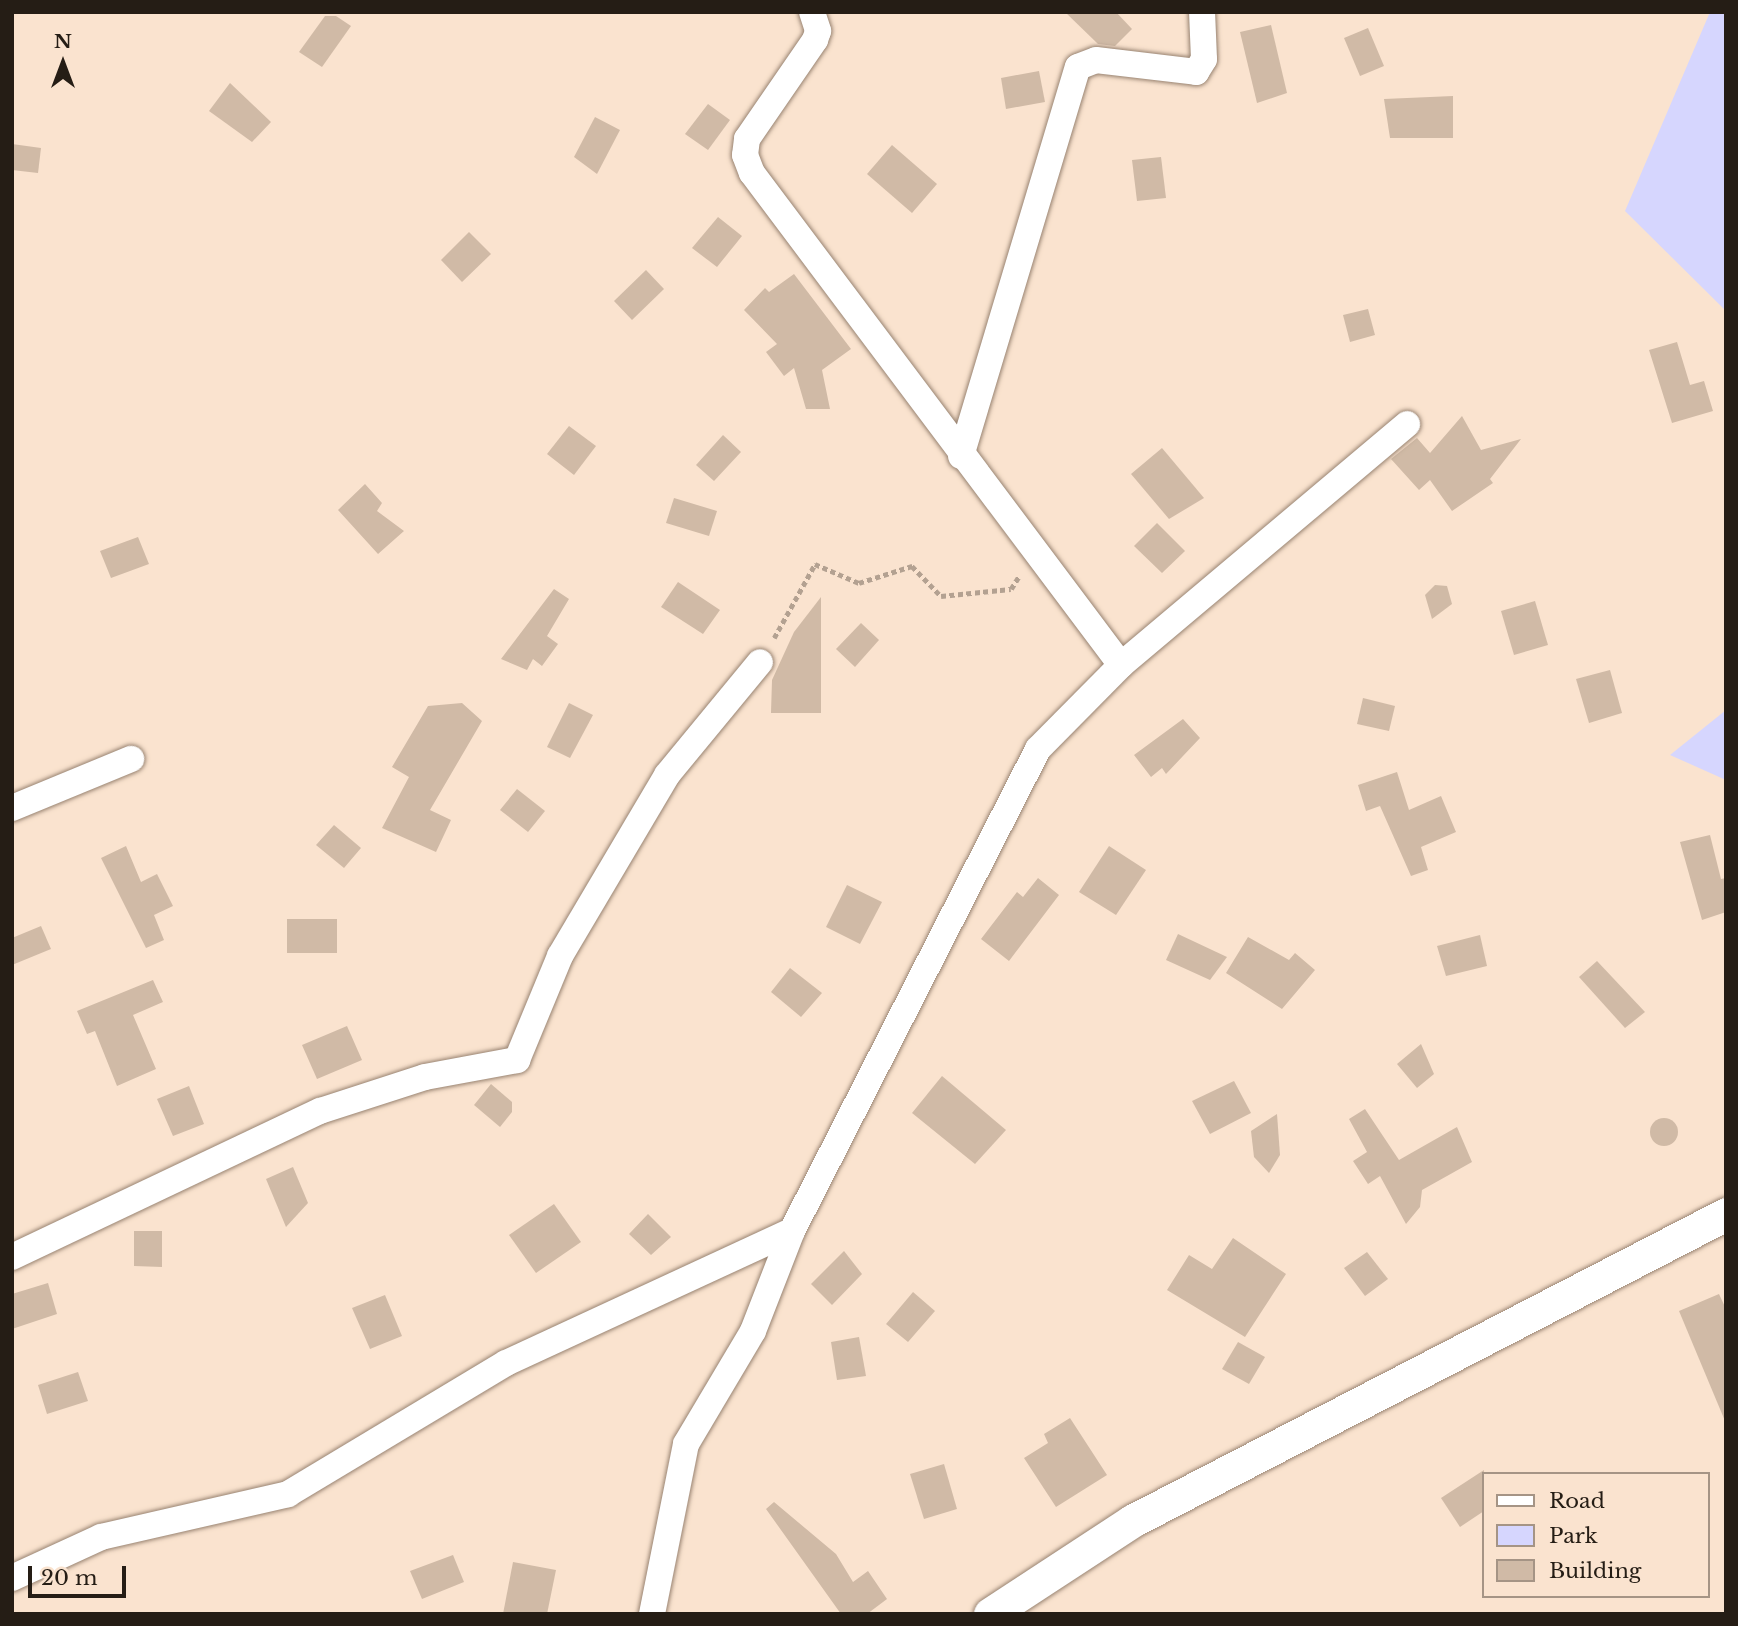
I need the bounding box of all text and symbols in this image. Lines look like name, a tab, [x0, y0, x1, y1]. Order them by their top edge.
north arrow	[28, 28, 98, 98]
text: N	[54, 30, 72, 53]
legend	[1482, 1472, 1710, 1598]
text: Road	[1549, 1488, 1605, 1514]
text: Park	[1549, 1523, 1598, 1549]
scale bar	[32, 1552, 130, 1596]
text: Building	[1549, 1558, 1641, 1584]
text: 20 m	[41, 1565, 98, 1591]

